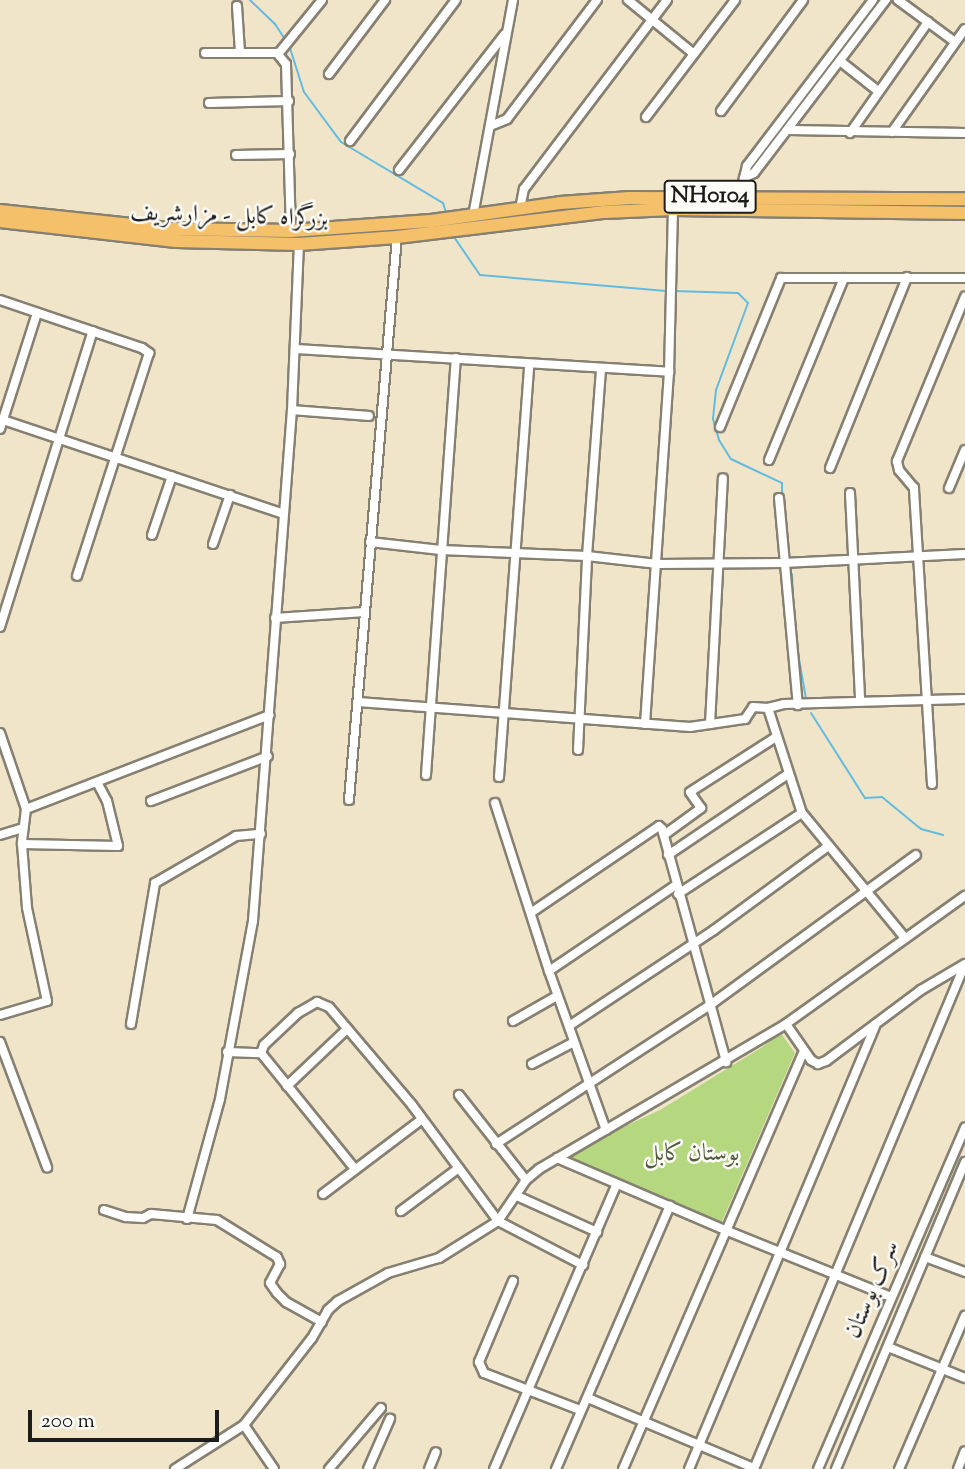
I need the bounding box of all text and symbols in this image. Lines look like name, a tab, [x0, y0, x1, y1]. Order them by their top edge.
road number: NH0104	[663, 178, 757, 216]
street label: بزرگراه کابل - مزارشریف	[130, 199, 328, 235]
park label: بوستان کابل	[644, 1141, 740, 1169]
street label: سرک بوستان	[840, 1237, 906, 1343]
scale bar	[32, 1396, 222, 1440]
text: 200 m	[41, 1407, 95, 1437]

